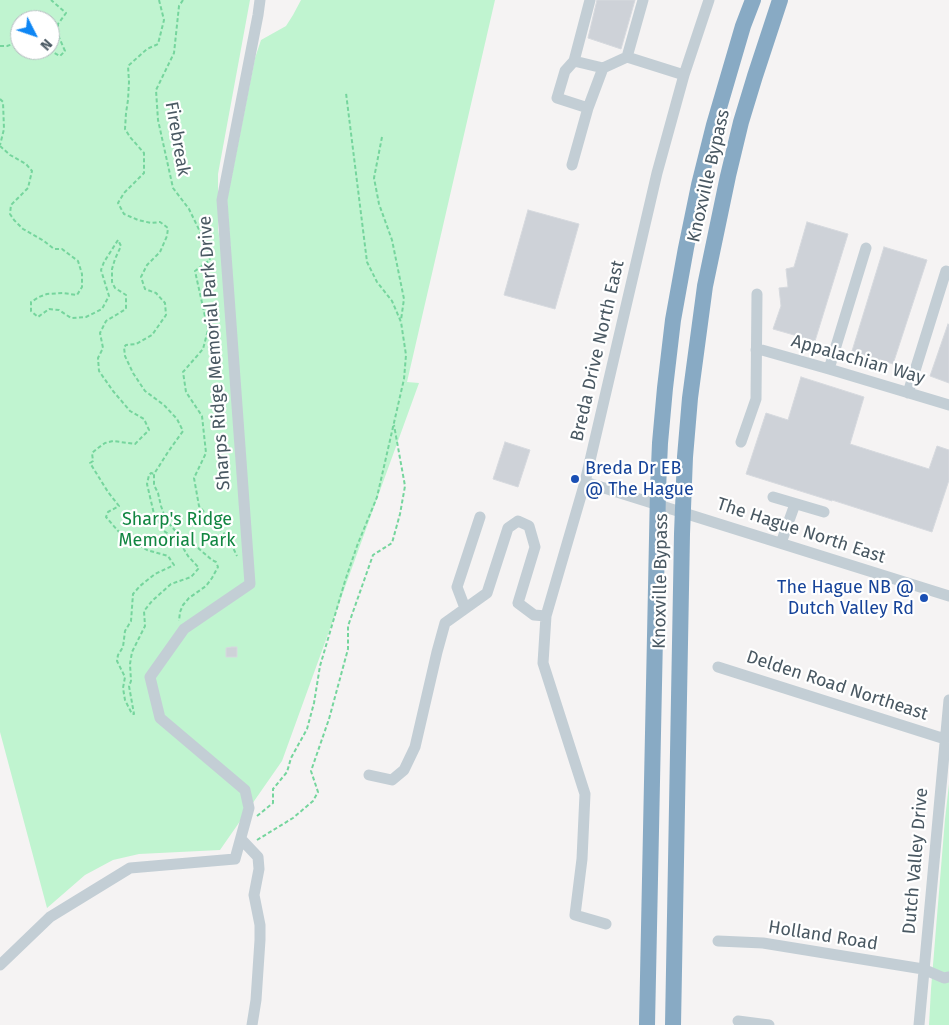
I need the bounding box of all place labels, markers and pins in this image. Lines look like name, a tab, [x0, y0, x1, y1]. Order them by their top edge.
place label: Breda Dr EB @ The Hague	[585, 458, 694, 500]
marker: Breda Dr EB @ The Hague	[569, 473, 581, 485]
place label: The Hague NB @ Dutch Valley Rd	[777, 577, 914, 620]
marker: The Hague NB @ Dutch Valley Rd	[918, 592, 930, 604]

